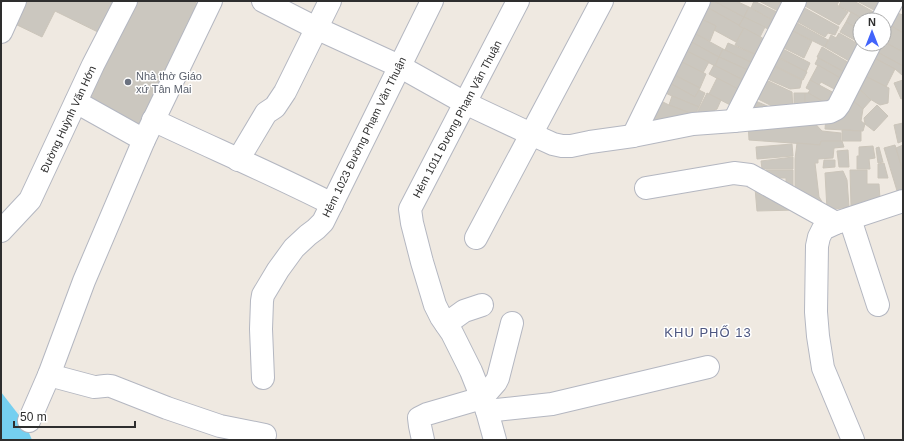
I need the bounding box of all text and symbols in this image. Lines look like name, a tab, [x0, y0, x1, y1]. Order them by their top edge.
north arrow	[852, 12, 892, 52]
text: N	[868, 16, 876, 28]
street label: Hẻm 1011 Đường Phạm Văn Thuận	[410, 38, 504, 200]
street label: Hẻm 1023 Đường Phạm Văn Thuận	[320, 55, 408, 219]
street label: Đường Huỳnh Văn Hớn	[38, 64, 98, 174]
place label: Nhà thờ Giáo xứ Tân Mai	[136, 70, 202, 95]
marker: Nhà thờ Giáo xứ Tân Mai	[123, 77, 133, 87]
district label: KHU PHỐ 13	[664, 325, 752, 340]
scale bar	[14, 403, 135, 429]
text: 50 m	[20, 410, 47, 424]

